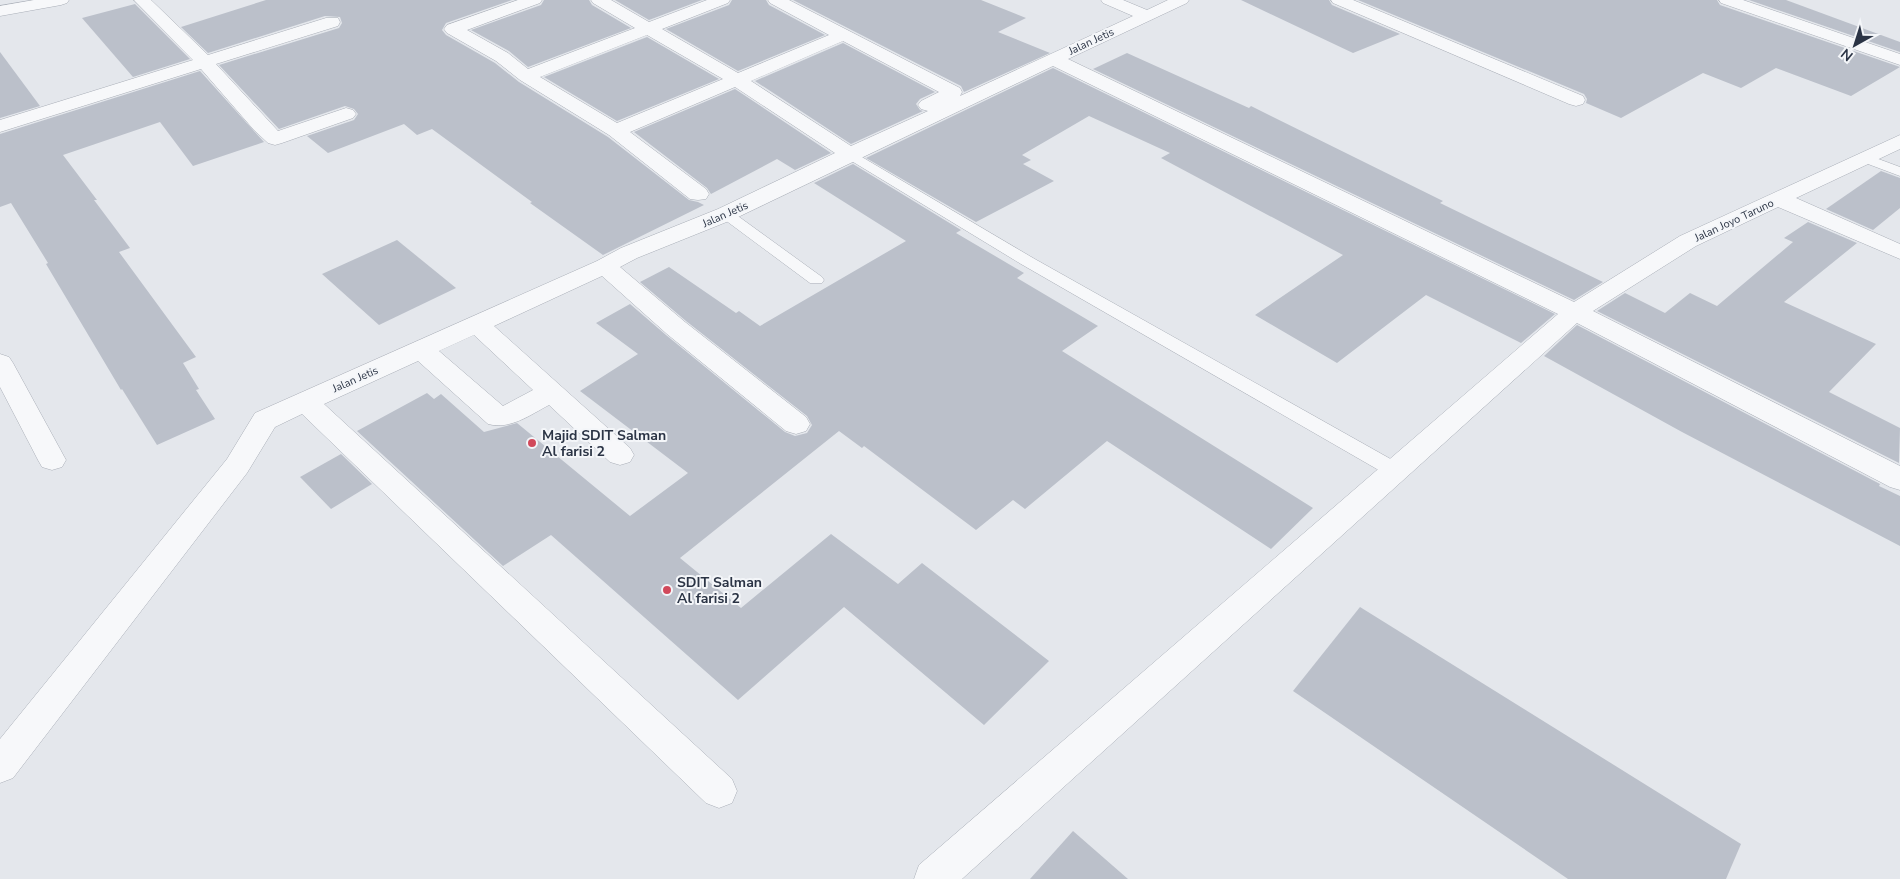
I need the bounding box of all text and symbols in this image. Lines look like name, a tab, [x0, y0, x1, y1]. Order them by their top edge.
north arrow	[1830, 20, 1880, 70]
street label: Jalan Jetis	[1065, 24, 1116, 59]
text: N	[1837, 44, 1857, 65]
street label: Jalan Joyo Taruno	[1691, 196, 1776, 246]
street label: Jalan Jetis	[699, 198, 750, 232]
street label: Jalan Jetis	[329, 363, 380, 397]
place label: Majid SDIT Salman Al farisi 2	[542, 426, 666, 461]
marker: Majid SDIT Salman Al farisi 2	[526, 437, 538, 449]
place label: SDIT Salman Al farisi 2	[677, 573, 762, 608]
marker: SDIT Salman Al farisi 2	[661, 584, 673, 596]

